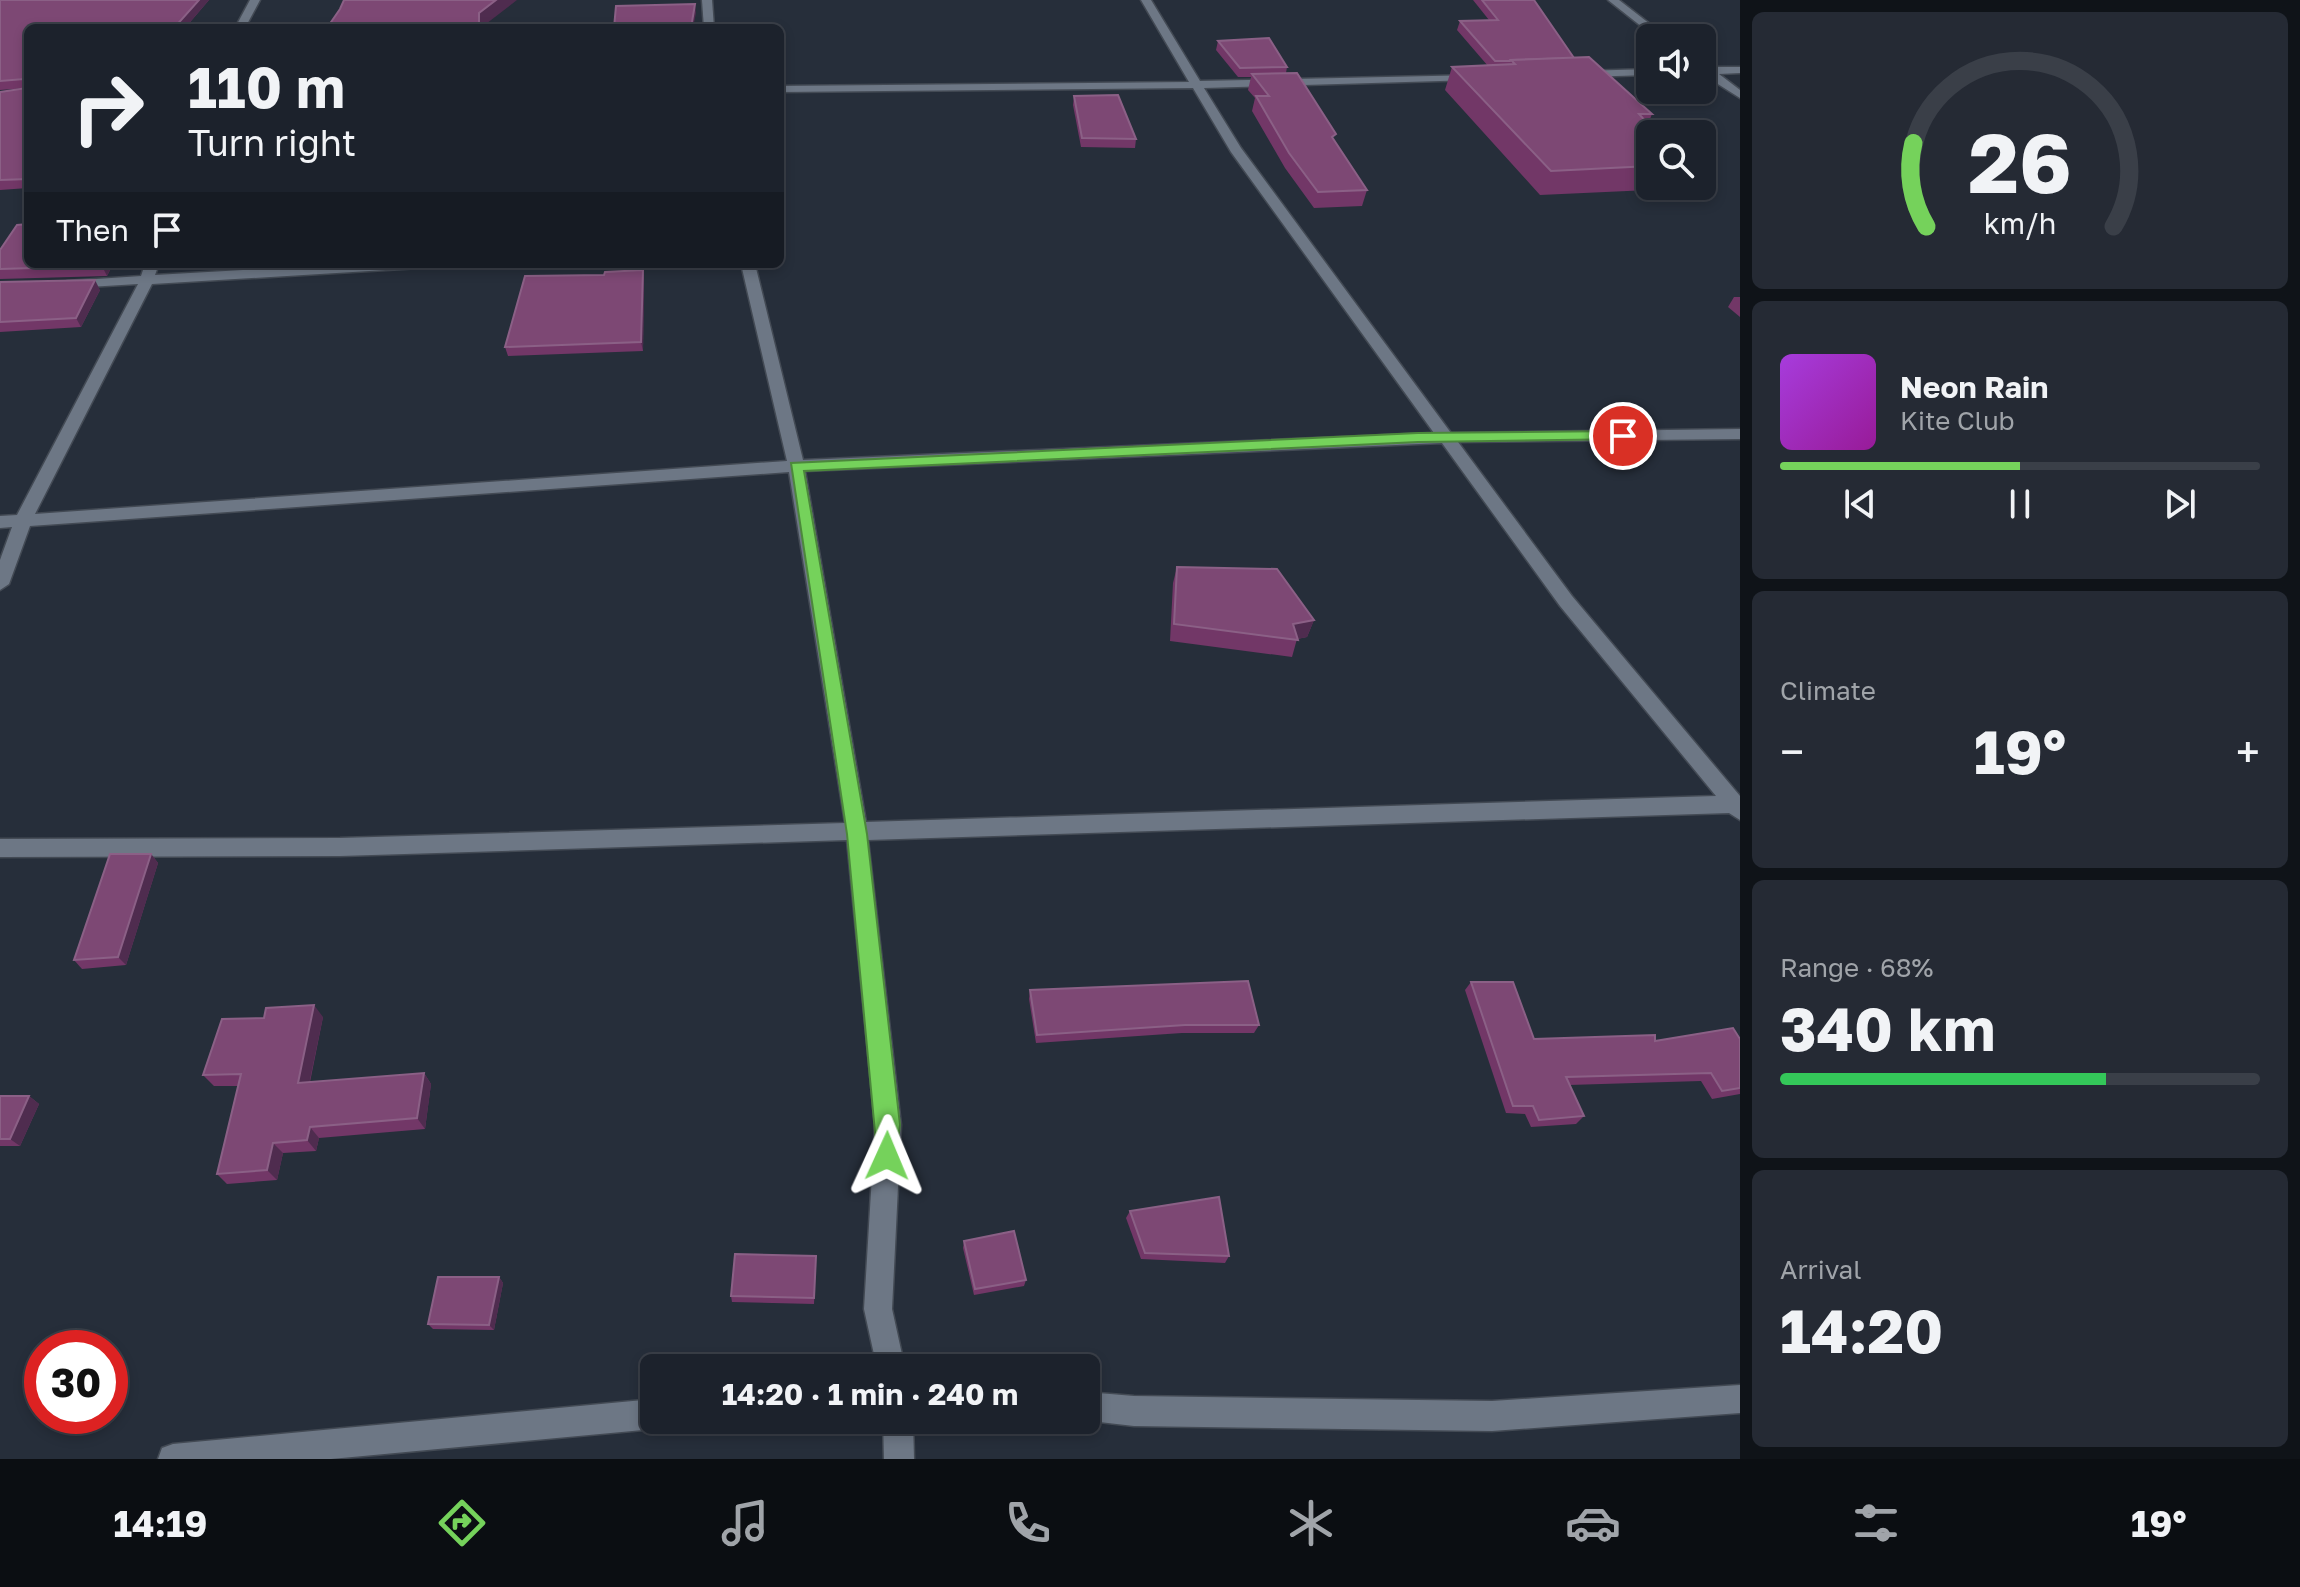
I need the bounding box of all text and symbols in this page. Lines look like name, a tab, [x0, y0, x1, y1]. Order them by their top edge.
map controls	[1636, 24, 1716, 200]
button: sound	[1636, 24, 1716, 104]
text: 110 m	[188, 53, 345, 120]
icon: right	[56, 56, 160, 160]
text: 26	[1968, 110, 2072, 210]
button: search	[1636, 120, 1716, 200]
text: Turn right	[188, 121, 356, 164]
text: km/h	[1984, 206, 2056, 240]
icon: arrive	[145, 208, 189, 252]
text: Then	[56, 212, 129, 248]
text: Neon Rain	[1900, 369, 2048, 405]
pin	[1589, 402, 1657, 470]
text: Kite Club	[1900, 405, 2015, 436]
icon: arrive	[1601, 414, 1645, 458]
icon: previous	[1838, 482, 1882, 526]
icon: pause	[1998, 482, 2042, 526]
icon: next	[2158, 482, 2202, 526]
text: Climate	[1780, 675, 1876, 706]
text: 19°	[1974, 715, 2066, 787]
text: −	[1780, 725, 1804, 778]
text: +	[2236, 725, 2260, 778]
text: Range · 68%	[1780, 952, 1933, 983]
text: 340 km	[1780, 992, 1995, 1064]
position arrow	[845, 1114, 929, 1198]
text: Arrival	[1780, 1254, 1861, 1285]
text: 14:20	[1780, 1294, 1943, 1366]
speed limit sign: 30	[24, 1330, 128, 1434]
text: 14:20 · 1 min · 240 m	[722, 1376, 1018, 1412]
icon: directions	[434, 1495, 490, 1551]
icon: music	[717, 1495, 773, 1551]
icon: phone	[1000, 1495, 1056, 1551]
icon: climate	[1283, 1495, 1339, 1551]
icon: car	[1565, 1495, 1621, 1551]
icon: filters	[1848, 1495, 1904, 1551]
text: 14:19	[113, 1502, 207, 1545]
text: 19°	[2131, 1502, 2187, 1545]

